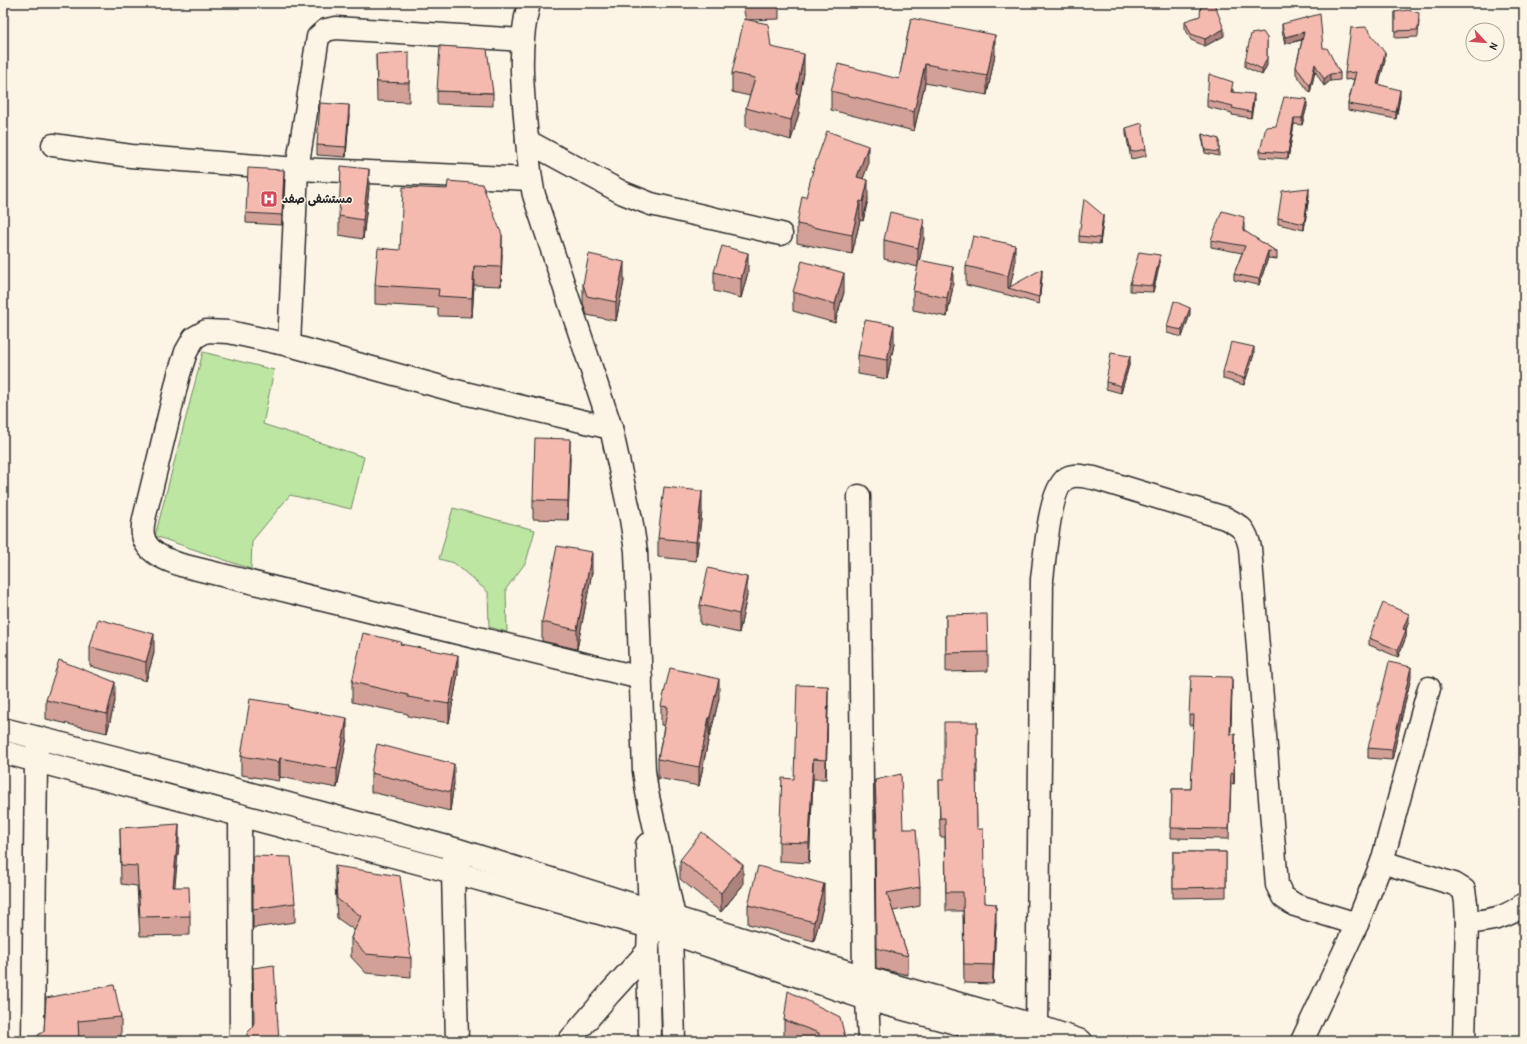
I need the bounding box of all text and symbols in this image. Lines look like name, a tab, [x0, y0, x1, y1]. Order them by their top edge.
north arrow	[1465, 22, 1505, 62]
text: N	[1486, 41, 1502, 52]
hospital icon: مستشفى صفد	[259, 189, 279, 209]
place label: مستشفى صفد	[282, 190, 352, 207]

